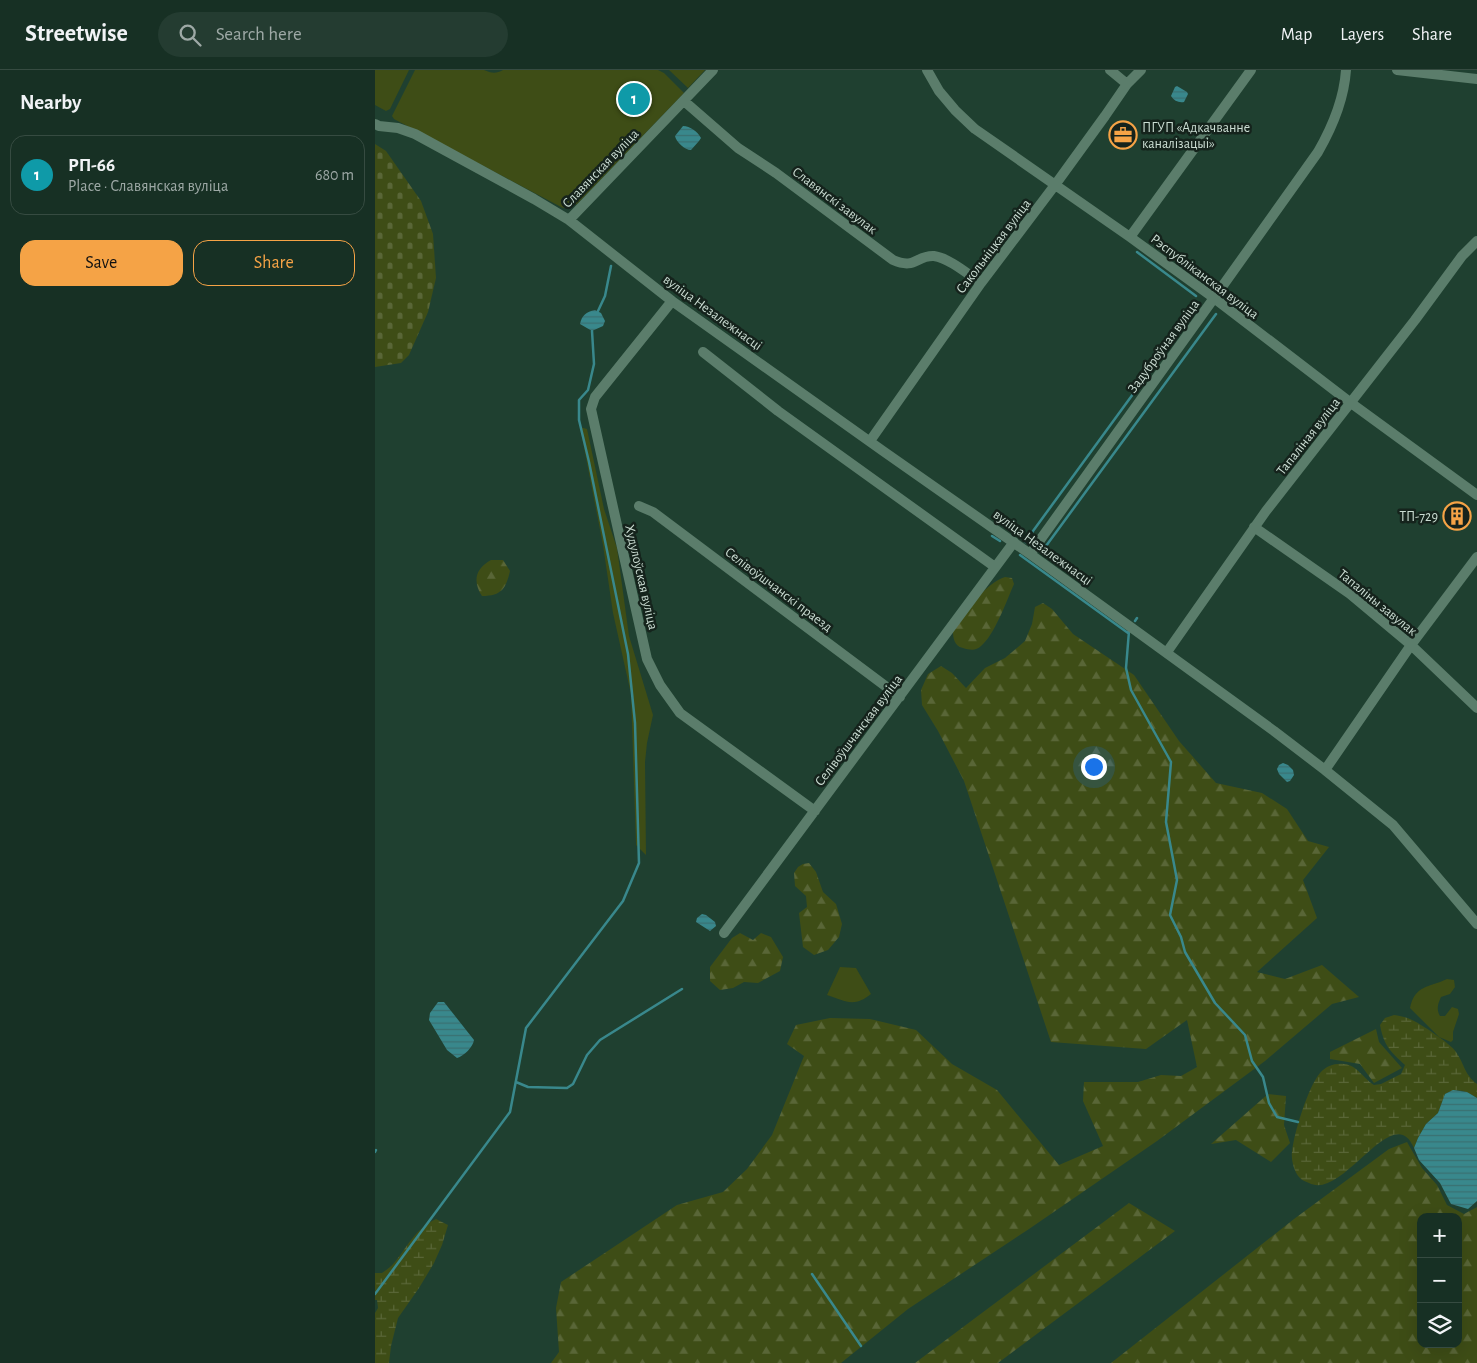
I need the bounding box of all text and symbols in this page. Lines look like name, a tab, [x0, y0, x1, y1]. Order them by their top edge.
search box	[158, 12, 508, 57]
icon: search	[176, 21, 204, 49]
text: Streetwise	[25, 22, 128, 46]
text: Search here	[216, 25, 302, 44]
text: Map	[1281, 26, 1312, 44]
text: Layers	[1340, 26, 1384, 44]
text: Share	[1412, 26, 1452, 44]
pin: 1	[618, 80, 650, 118]
text: Nearby	[20, 92, 81, 113]
office icon: ПГУП «Адкачванне каналізацыі»	[1108, 120, 1138, 150]
place label: ПГУП «Адкачванне каналізацыі»	[1142, 121, 1250, 151]
street label: Славянская вуліца	[560, 126, 642, 211]
text: РП-66	[68, 156, 115, 175]
street label: Славянскі завулак	[790, 165, 880, 237]
text: 1	[34, 167, 40, 183]
text: 680 m	[315, 167, 354, 183]
text: Place · Славянская вуліца	[68, 178, 228, 194]
street label: Сакольніцкая вуліца	[954, 196, 1034, 296]
street label: Рэспубліканская вуліца	[1148, 232, 1261, 322]
button: Save	[20, 240, 183, 286]
button: Share	[193, 240, 355, 286]
street label: вуліца Незалежнасці	[660, 272, 764, 353]
street label: Задуброўная вуліца	[1125, 297, 1203, 396]
street label: Тапаліная вуліца	[1274, 395, 1343, 478]
building icon: ТП-729	[1442, 501, 1472, 531]
street label: вуліца Незалежнасці	[990, 507, 1094, 588]
place label: ТП-729	[1399, 510, 1438, 524]
street label: Худулоўская вуліца	[622, 523, 660, 632]
street label: Селівоўшчанскі праезд	[722, 545, 835, 635]
street label: Тапаліны завулак	[1335, 567, 1420, 639]
street label: Селівоўшчанская вуліца	[812, 672, 905, 789]
your location	[1081, 754, 1107, 780]
map controls	[1417, 1213, 1462, 1348]
button: +	[1417, 1213, 1462, 1258]
button: −	[1417, 1258, 1462, 1303]
button: layers	[1417, 1303, 1462, 1348]

